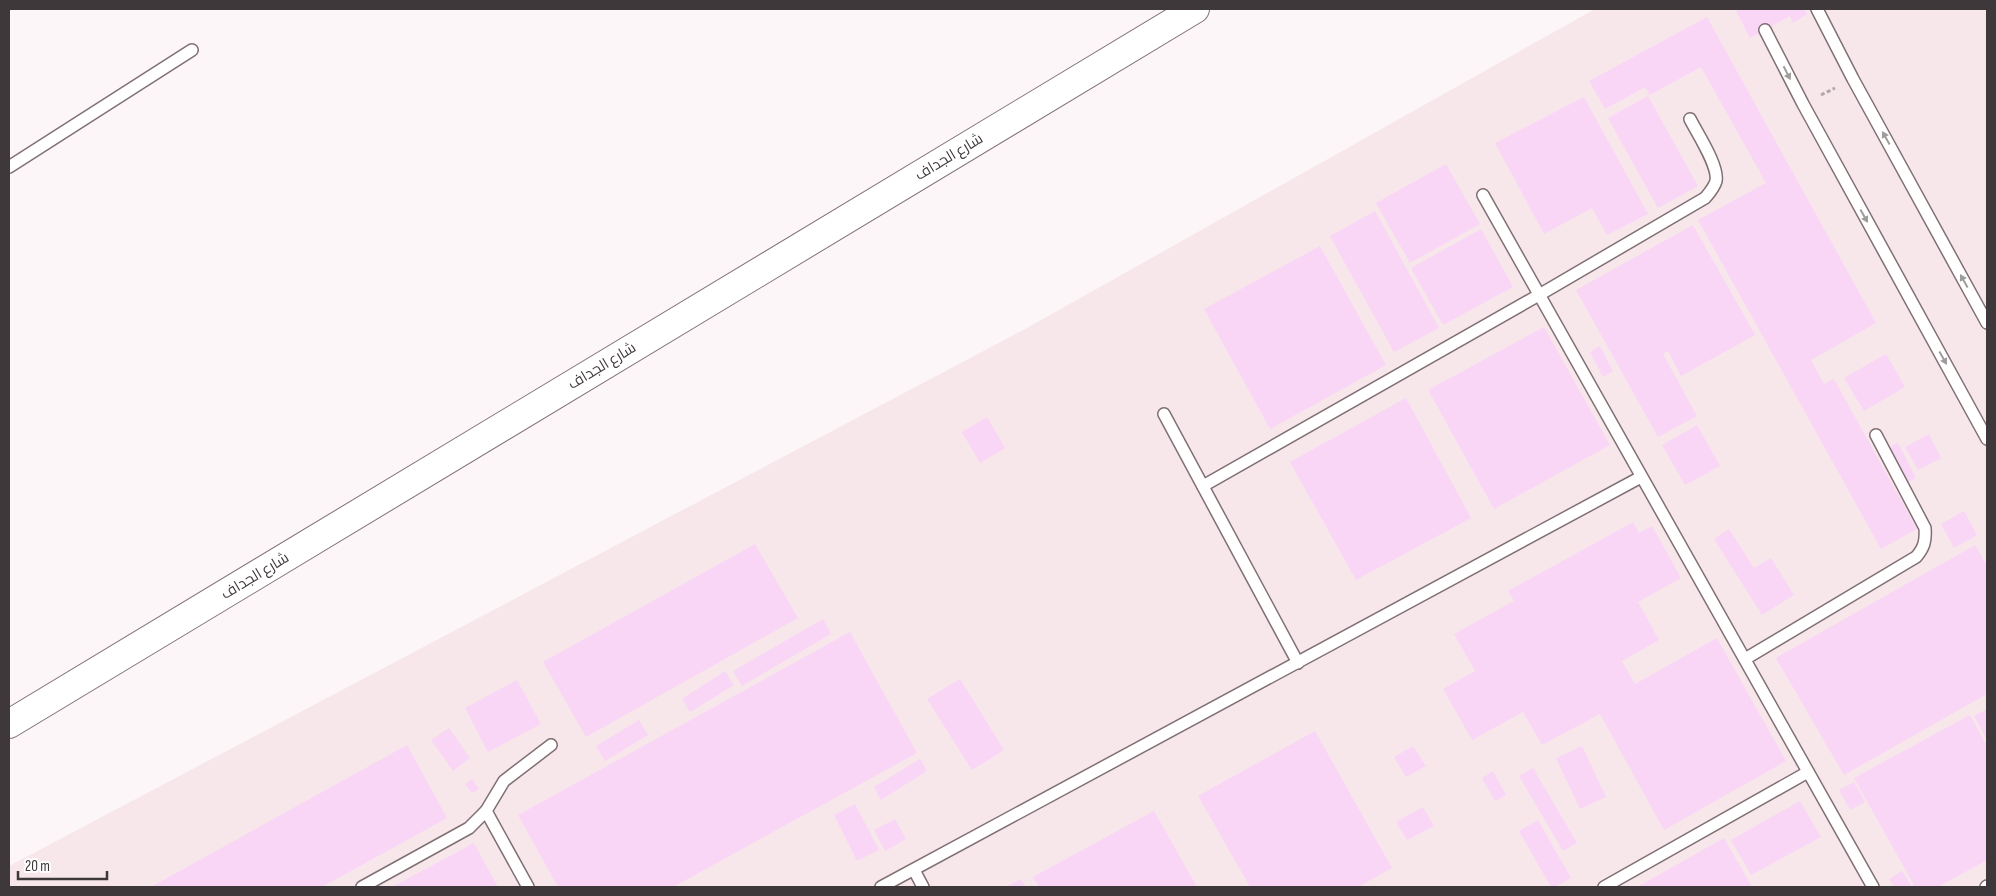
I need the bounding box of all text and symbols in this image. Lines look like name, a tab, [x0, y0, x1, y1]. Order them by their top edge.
one-way arrow	[1783, 66, 1791, 80]
street label: شارع الجداف	[911, 129, 987, 186]
one-way arrow	[1881, 131, 1890, 145]
one-way arrow	[1860, 209, 1868, 223]
one-way arrow	[1960, 273, 1968, 288]
street label: شارع الجداف	[564, 338, 640, 395]
one-way arrow	[1939, 351, 1947, 366]
street label: شارع الجداف	[217, 548, 293, 605]
scale bar	[18, 848, 106, 880]
text: 20 m	[25, 857, 50, 876]

